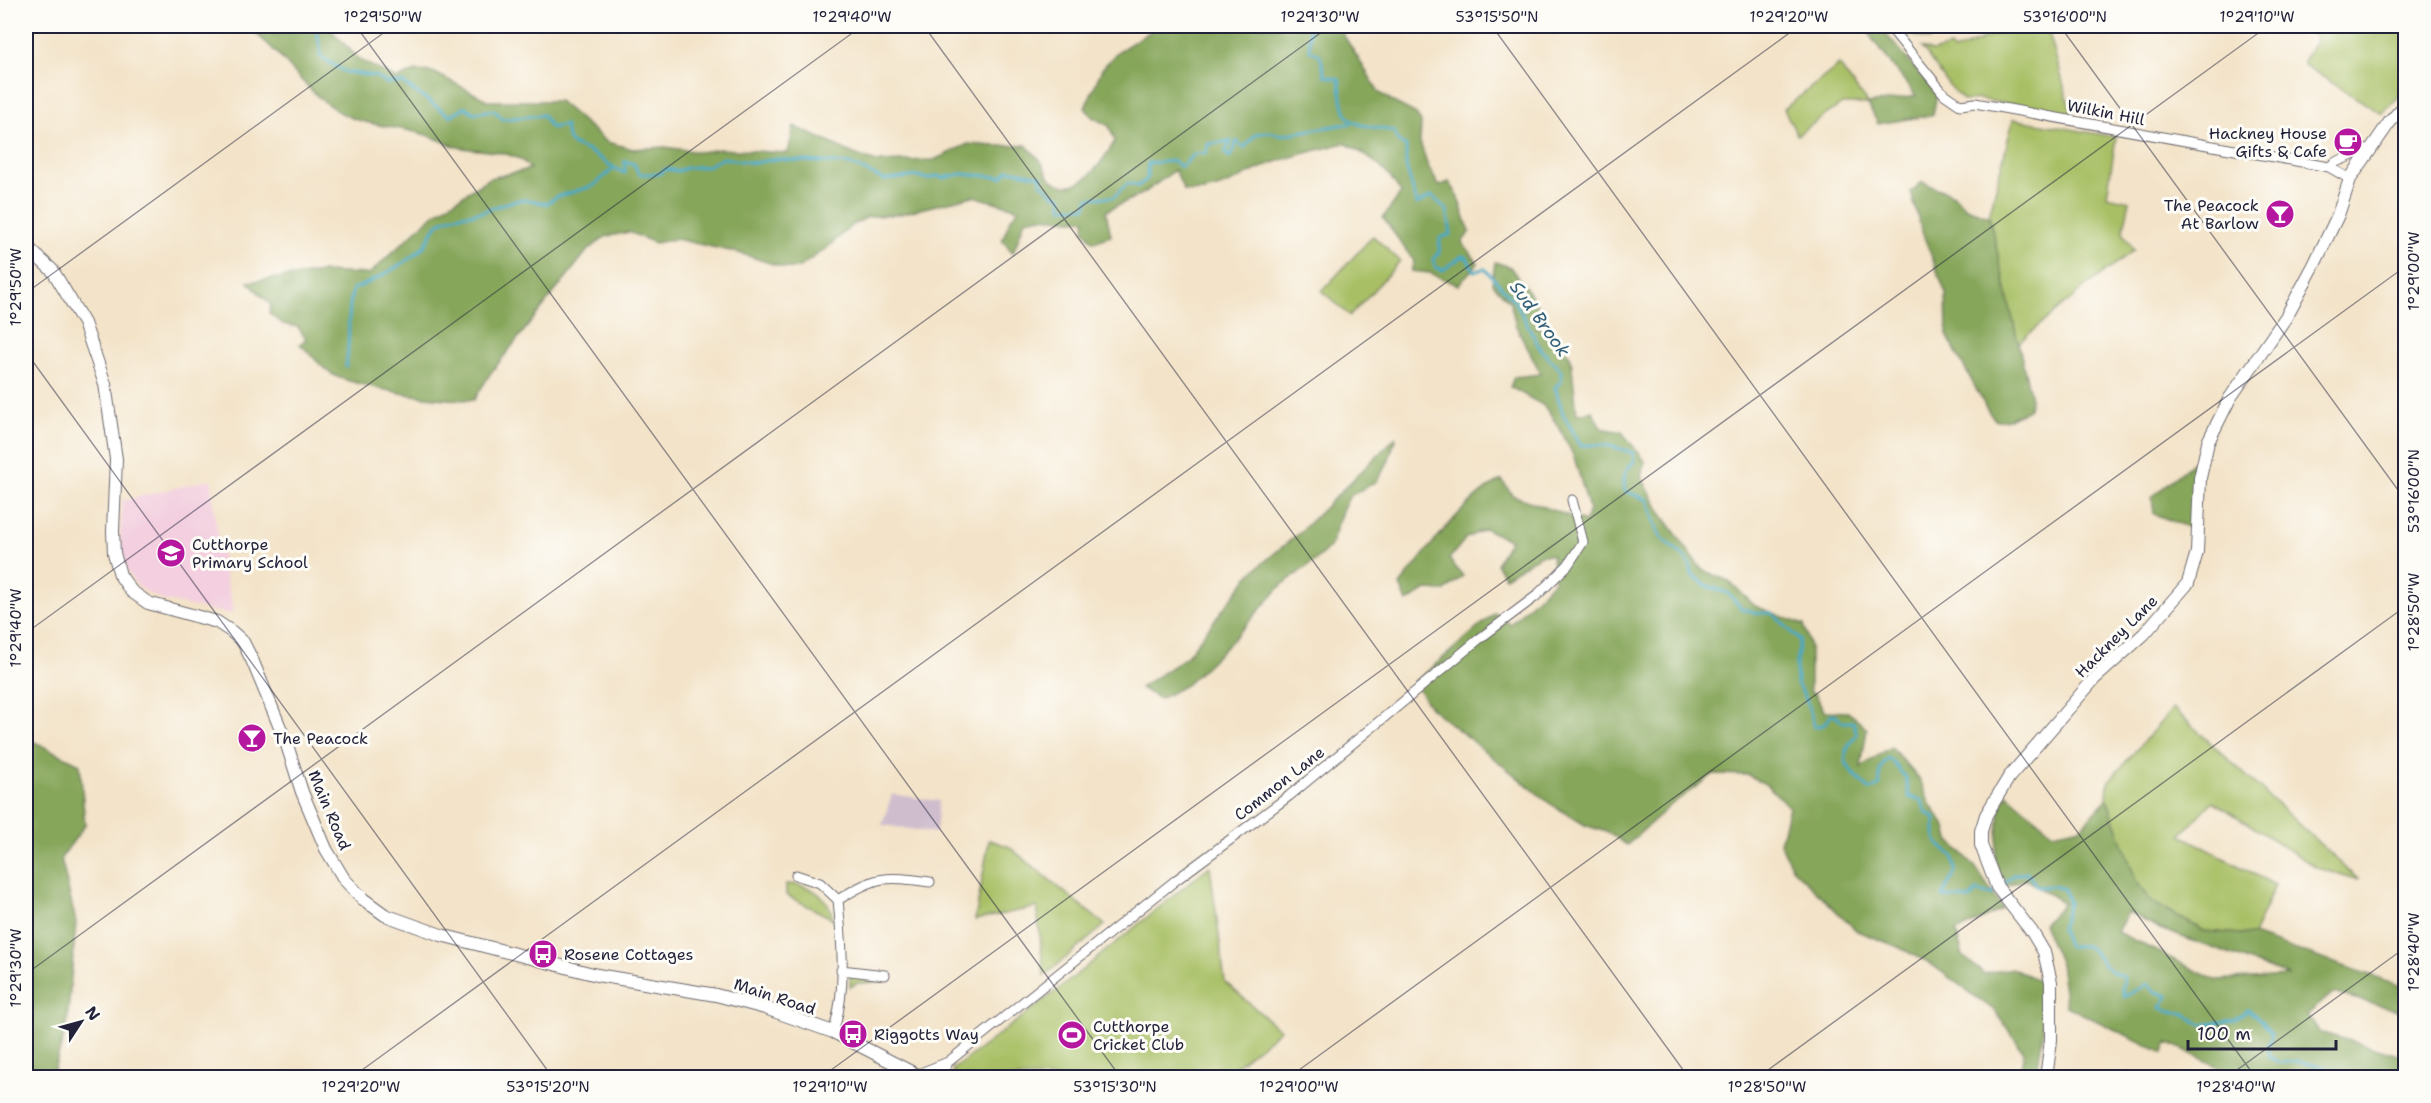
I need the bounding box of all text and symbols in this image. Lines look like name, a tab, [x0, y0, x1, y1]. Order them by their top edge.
text: 1°29'50"W	[344, 7, 422, 27]
text: 1°29'40"W	[812, 7, 892, 27]
text: 1°29'30"W	[1280, 7, 1360, 27]
text: 53°15'50"N	[1456, 7, 1538, 27]
text: 1°29'20"W	[1750, 7, 1828, 27]
text: 53°16'00"N	[2023, 7, 2107, 27]
text: 1°29'10"W	[2219, 7, 2295, 27]
street label: Wilkin Hill	[2065, 95, 2147, 130]
place label: Hackney House Gifts & Cafe	[2209, 123, 2327, 162]
cafe icon: Hackney House Gifts & Cafe	[2332, 126, 2364, 158]
place label: The Peacock At Barlow	[2164, 195, 2259, 234]
bar icon: The Peacock At Barlow	[2264, 198, 2296, 230]
text: 1°29'00"W	[2404, 231, 2424, 311]
text: 1°29'50"W	[6, 248, 26, 326]
water label: Sud Brook	[1504, 276, 1576, 362]
text: 53°16'00"N	[2404, 449, 2424, 533]
place label: Cutthorpe Primary School	[192, 534, 308, 573]
school or university icon: Cutthorpe Primary School	[155, 537, 187, 569]
text: 1°28'50"W	[2404, 573, 2424, 651]
text: 1°29'40"W	[6, 588, 26, 668]
street label: Hackney Lane	[2071, 591, 2162, 682]
bar icon: The Peacock	[236, 722, 268, 754]
place label: The Peacock	[273, 728, 368, 749]
street label: Common Lane	[1230, 742, 1329, 825]
street label: Main Road	[303, 767, 356, 853]
text: 1°28'40"W	[2404, 912, 2424, 992]
text: 1°29'30"W	[6, 928, 26, 1008]
bus stop icon: Rosene Cottages	[527, 938, 559, 970]
place label: Rosene Cottages	[564, 944, 694, 965]
street label: Main Road	[731, 973, 818, 1020]
north arrow	[51, 992, 111, 1052]
text: N	[81, 1002, 105, 1025]
scale bar	[2188, 1013, 2336, 1051]
place label: Cutthorpe Cricket Club	[1093, 1016, 1184, 1055]
bus stop icon: Riggotts Way	[837, 1018, 869, 1050]
sports icon: Cutthorpe Cricket Club	[1056, 1019, 1088, 1051]
text: 100 m	[2197, 1022, 2251, 1046]
place label: Riggotts Way	[874, 1024, 979, 1045]
text: 1°29'20"W	[322, 1077, 400, 1097]
text: 53°15'20"N	[506, 1077, 590, 1097]
text: 1°29'10"W	[792, 1077, 868, 1097]
text: 53°15'30"N	[1073, 1077, 1157, 1097]
text: 1°29'00"W	[1259, 1077, 1339, 1097]
text: 1°28'50"W	[1728, 1077, 1806, 1097]
text: 1°28'40"W	[2196, 1077, 2276, 1097]

